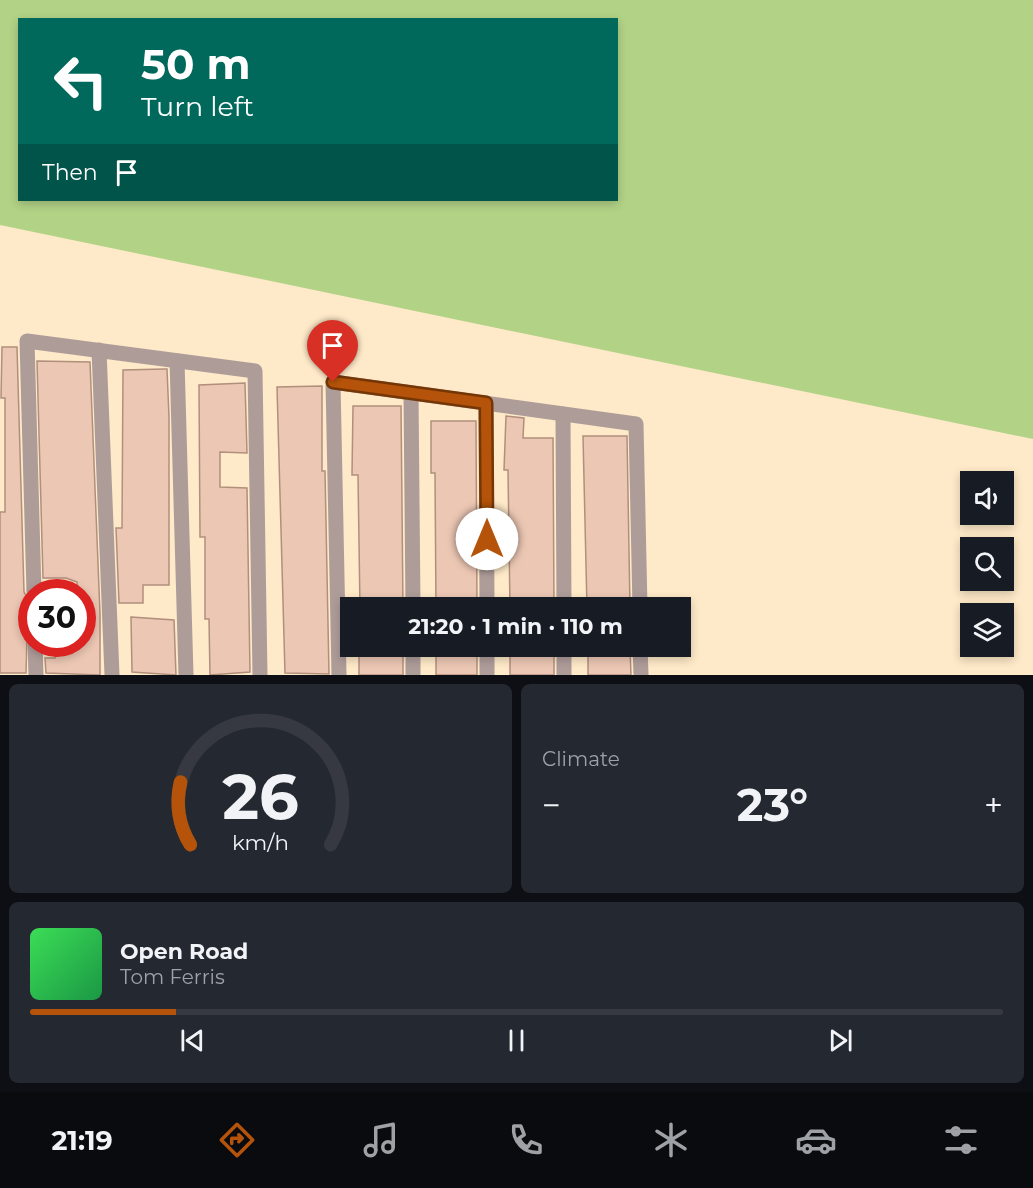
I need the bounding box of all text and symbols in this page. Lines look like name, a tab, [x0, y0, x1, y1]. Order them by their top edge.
text: 50 m	[141, 38, 250, 90]
icon: left	[42, 42, 120, 120]
text: Turn left	[141, 90, 254, 123]
icon: arrive	[110, 156, 143, 189]
text: Then	[42, 159, 98, 186]
pin	[307, 320, 358, 382]
icon: arrive	[316, 329, 349, 362]
map controls	[960, 471, 1014, 657]
button: sound	[960, 471, 1014, 525]
position arrow	[455, 507, 519, 571]
button: search	[960, 537, 1014, 591]
speed limit sign: 30	[18, 579, 96, 657]
button: layers	[960, 603, 1014, 657]
text: 21:20 · 1 min · 110 m	[408, 613, 623, 640]
text: Climate	[542, 747, 620, 771]
text: 26	[222, 759, 299, 835]
text: 23°	[737, 777, 808, 832]
text: −	[542, 785, 561, 825]
text: +	[984, 785, 1003, 825]
text: km/h	[232, 830, 289, 856]
text: Open Road	[120, 938, 248, 965]
text: Tom Ferris	[120, 965, 225, 989]
icon: previous	[176, 1024, 209, 1057]
icon: pause	[500, 1024, 533, 1057]
icon: next	[824, 1024, 857, 1057]
icon: directions	[216, 1119, 258, 1161]
icon: music	[360, 1119, 402, 1161]
icon: phone	[505, 1119, 547, 1161]
icon: climate	[650, 1119, 692, 1161]
icon: car	[795, 1119, 837, 1161]
icon: filters	[940, 1119, 982, 1161]
text: 21:19	[51, 1124, 113, 1157]

